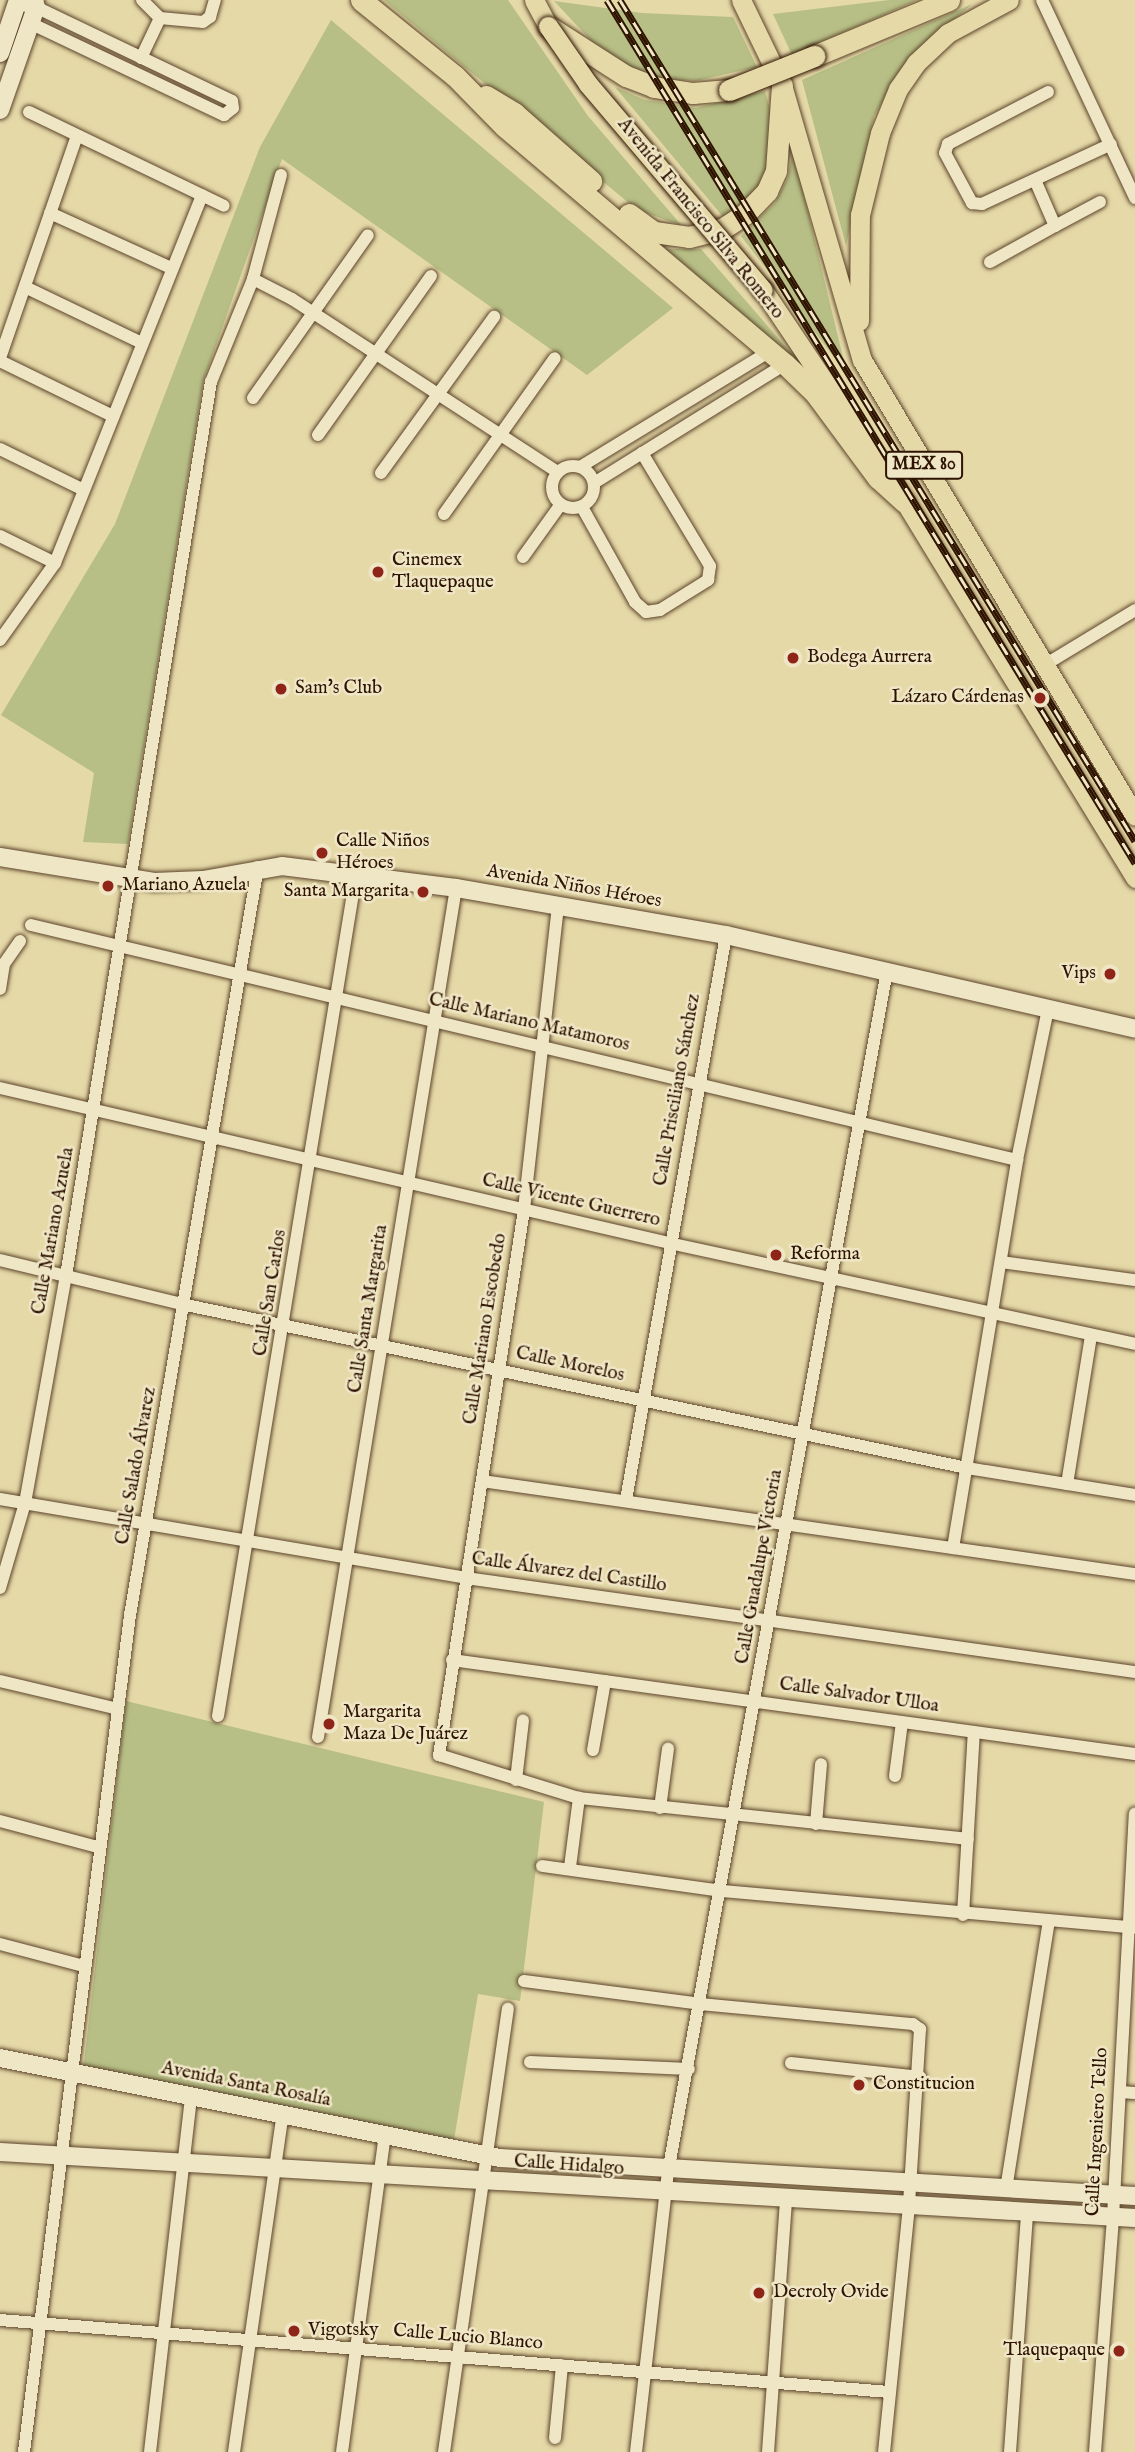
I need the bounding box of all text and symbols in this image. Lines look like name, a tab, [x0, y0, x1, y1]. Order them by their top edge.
street label: Avenida Francisco Silva Romero	[612, 114, 788, 324]
road number: MEX 80	[884, 450, 964, 480]
place label: Cinemex Tlaquepaque	[392, 550, 494, 594]
marker: Cinemex Tlaquepaque	[370, 564, 386, 580]
place label: Bodega Aurrera	[807, 647, 932, 669]
marker: Bodega Aurrera	[785, 650, 801, 666]
place label: Sam's Club	[295, 678, 382, 700]
marker: Sam's Club	[273, 681, 289, 697]
place label: Lázaro Cárdenas	[891, 687, 1024, 709]
marker: Lázaro Cárdenas	[1030, 688, 1050, 708]
place label: Calle Niños Héroes	[336, 831, 429, 875]
marker: Calle Niños Héroes	[314, 845, 330, 861]
street label: Avenida Niños Héroes	[485, 860, 663, 914]
place label: Mariano Azuela	[122, 875, 246, 897]
marker: Mariano Azuela	[100, 878, 116, 894]
place label: Santa Margarita	[284, 881, 409, 903]
marker: Santa Margarita	[415, 884, 431, 900]
place label: Vips	[1062, 963, 1096, 985]
marker: Vips	[1102, 966, 1118, 982]
street label: Calle Mariano Matamoros	[426, 989, 632, 1057]
street label: Calle Prisciliano Sánchez	[650, 992, 706, 1188]
street label: Calle Mariano Azuela	[28, 1146, 80, 1316]
street label: Calle Vicente Guerrero	[480, 1169, 662, 1233]
street label: Calle Santa Margarita	[344, 1223, 394, 1395]
street label: Calle San Carlos	[250, 1228, 292, 1358]
street label: Calle Mariano Escobedo	[460, 1232, 512, 1426]
place label: Reforma	[790, 1244, 860, 1266]
marker: Reforma	[768, 1247, 784, 1263]
street label: Calle Morelos	[514, 1342, 626, 1388]
street label: Calle Salado Álvarez	[112, 1385, 162, 1547]
street label: Calle Guadalupe Victoria	[732, 1468, 788, 1666]
street label: Calle Álvarez del Castillo	[470, 1548, 668, 1598]
street label: Calle Salvador Ulloa	[778, 1674, 940, 1718]
place label: Margarita Maza De Juárez	[343, 1702, 468, 1746]
marker: Margarita Maza De Juárez	[321, 1716, 337, 1732]
street label: Calle Ingeniero Tello	[1082, 2047, 1114, 2217]
street label: Avenida Santa Rosalía	[159, 2057, 333, 2113]
place label: Constitucion	[873, 2074, 975, 2096]
marker: Constitucion	[851, 2077, 867, 2093]
street label: Calle Hidalgo	[513, 2151, 625, 2181]
place label: Decroly Ovide	[773, 2282, 889, 2304]
marker: Decroly Ovide	[751, 2285, 767, 2301]
place label: Vigotsky	[308, 2320, 379, 2342]
street label: Calle Lucio Blanco	[392, 2320, 544, 2356]
marker: Vigotsky	[286, 2323, 302, 2339]
place label: Tlaquepaque	[1003, 2340, 1105, 2362]
marker: Tlaquepaque	[1111, 2343, 1127, 2359]

